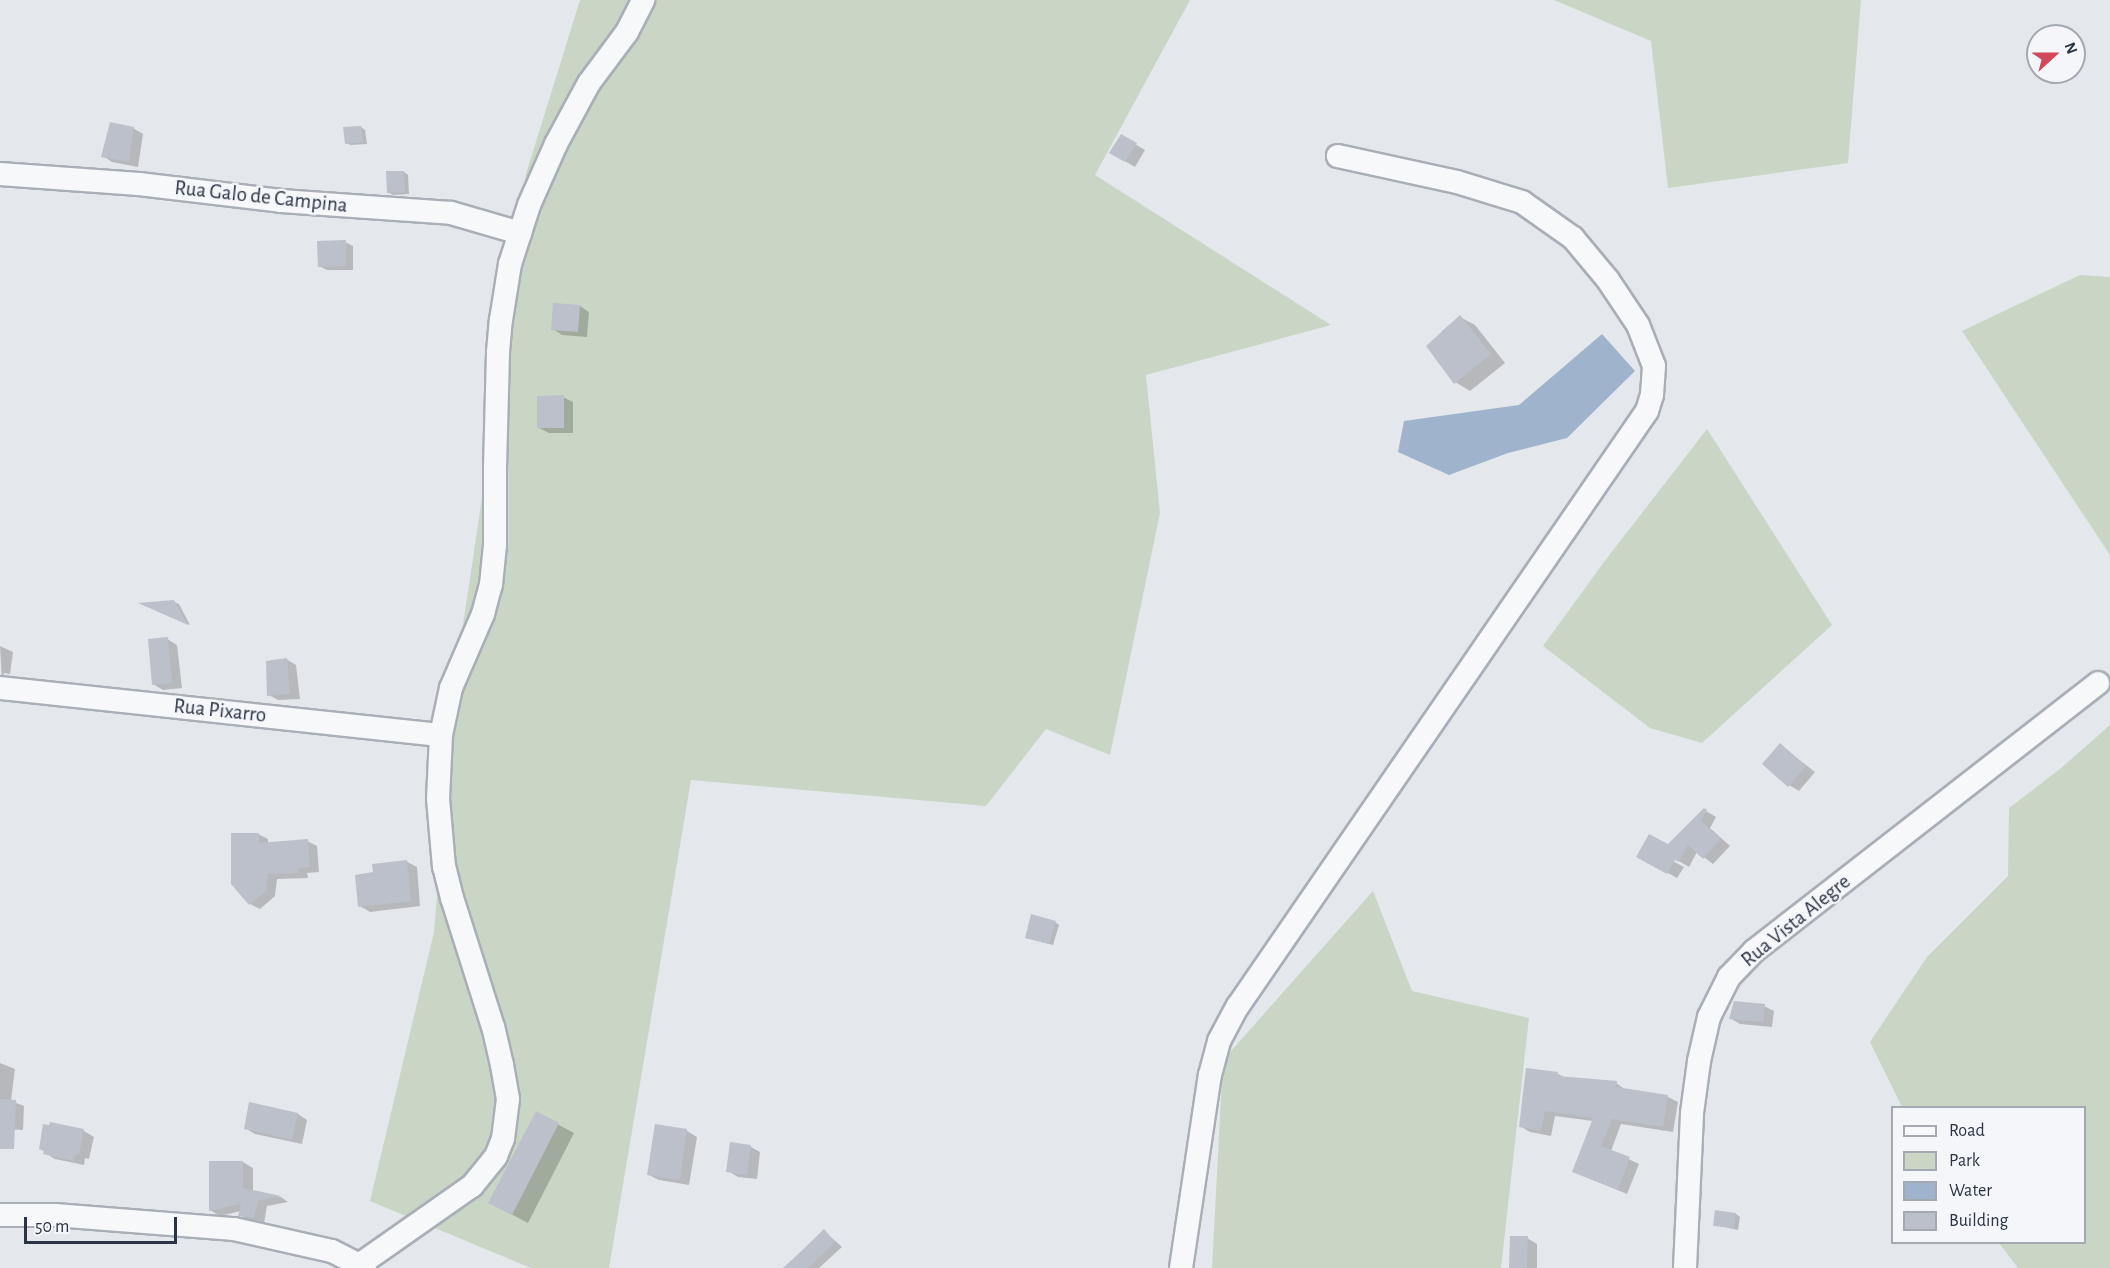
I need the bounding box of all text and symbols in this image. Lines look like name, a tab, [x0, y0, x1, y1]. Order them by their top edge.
north arrow	[2026, 24, 2086, 84]
text: N	[2061, 40, 2080, 56]
street label: Rua Galo de Campina	[173, 175, 349, 219]
street label: Rua Pixarro	[172, 694, 268, 728]
street label: Rua Vista Alegre	[1736, 869, 1856, 973]
legend	[1891, 1106, 2086, 1244]
text: Road	[1949, 1122, 1985, 1140]
text: Park	[1949, 1152, 1980, 1170]
text: Water	[1949, 1182, 1992, 1200]
scale bar	[27, 1205, 180, 1243]
text: Building	[1949, 1212, 2008, 1230]
text: 50 m	[35, 1218, 69, 1236]

